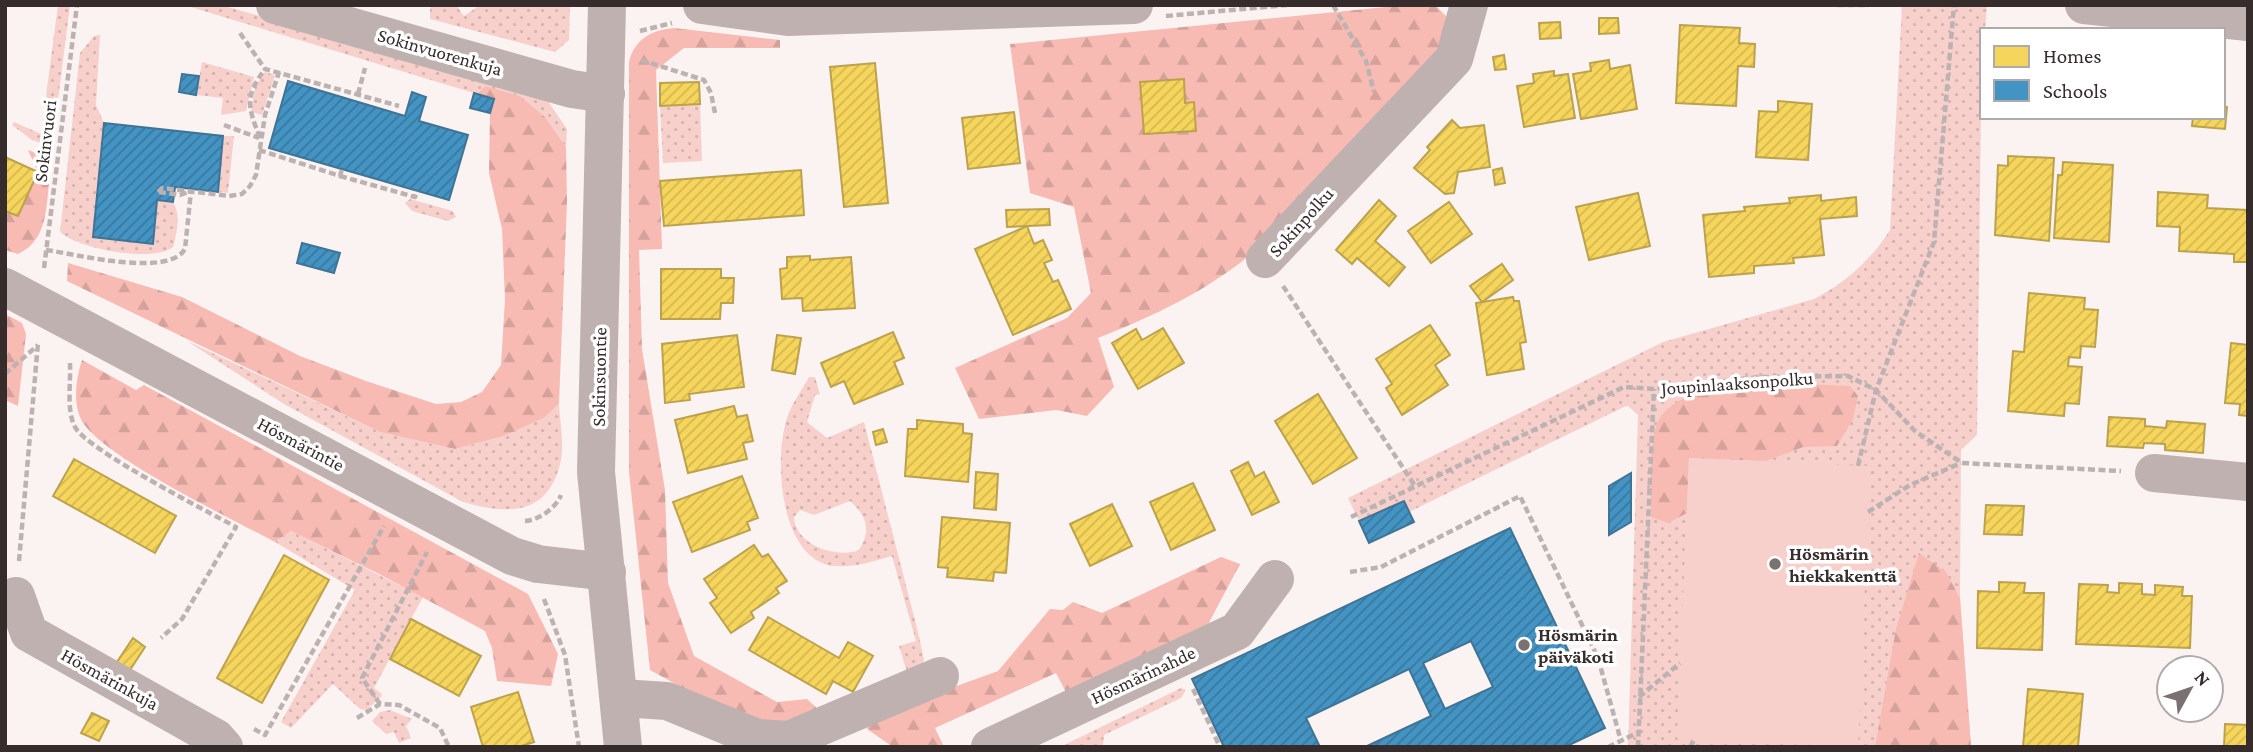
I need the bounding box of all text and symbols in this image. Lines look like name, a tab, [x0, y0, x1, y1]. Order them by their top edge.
street label: Sokinvuorenkuja	[375, 24, 505, 81]
legend	[1980, 28, 2225, 119]
text: Homes	[2043, 44, 2102, 68]
text: Schools	[2043, 79, 2107, 103]
street label: Sokinvuori	[30, 99, 60, 183]
street label: Sokinpolku	[1264, 183, 1338, 261]
street label: Sokinsuontie	[588, 327, 610, 427]
street label: Joupinlaaksonpolku	[1658, 367, 1814, 399]
street label: Hösmärintie	[254, 412, 348, 476]
place label: Hösmärin hiekkakenttä	[1789, 543, 1897, 586]
marker: Hösmärin hiekkakenttä	[1767, 556, 1783, 572]
place label: Hösmärin päiväkoti	[1538, 624, 1618, 667]
marker: Hösmärin päiväkoti	[1516, 637, 1532, 653]
street label: Hösmärinahde	[1087, 642, 1199, 708]
street label: Hösmärinkuja	[57, 644, 162, 715]
north arrow	[2155, 654, 2225, 724]
text: N	[2190, 667, 2215, 690]

